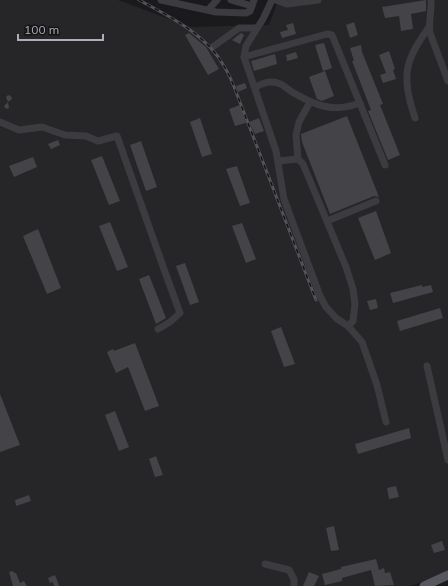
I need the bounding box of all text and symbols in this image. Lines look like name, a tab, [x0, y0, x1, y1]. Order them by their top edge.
scale bar	[18, 16, 103, 42]
text: 100 m	[24, 22, 59, 37]

